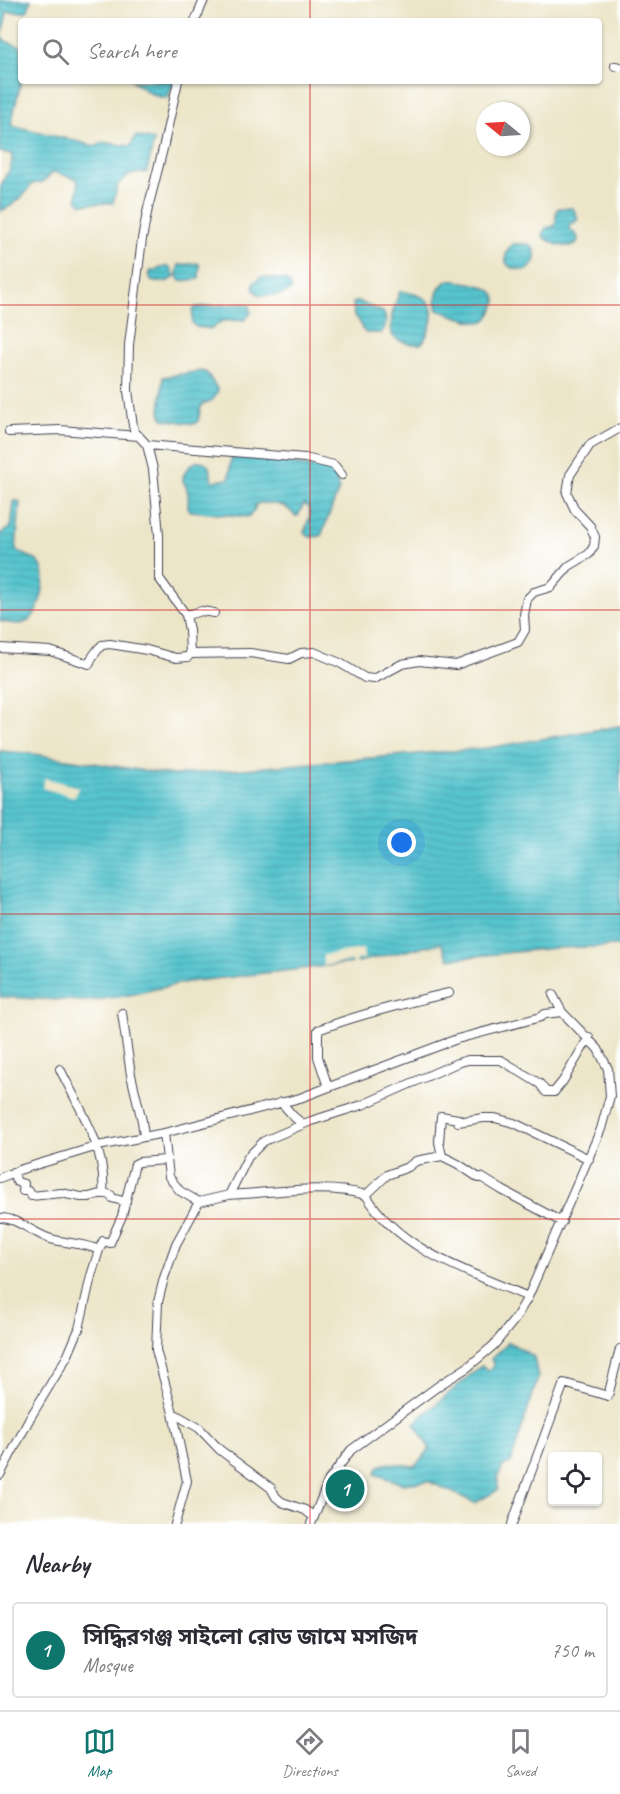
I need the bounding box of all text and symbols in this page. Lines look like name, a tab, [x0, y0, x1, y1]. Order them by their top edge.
search box	[18, 18, 602, 84]
icon: search	[39, 35, 72, 68]
text: Search here	[87, 37, 177, 65]
north arrow	[476, 102, 530, 156]
your location	[387, 828, 416, 857]
map controls	[548, 1452, 602, 1506]
button: locate	[548, 1452, 602, 1506]
pin: 1	[326, 1466, 364, 1512]
text: Nearby	[24, 1547, 89, 1580]
text: সিদ্ধিরগঞ্জ সাইলো রোড জামে মসজিদ	[83, 1623, 418, 1651]
text: 1	[41, 1638, 50, 1663]
text: 750 m	[551, 1638, 594, 1663]
text: Mosque	[83, 1653, 133, 1678]
tab: Map	[83, 1725, 116, 1781]
tab: Directions	[282, 1725, 338, 1781]
tab: Saved	[504, 1725, 537, 1781]

